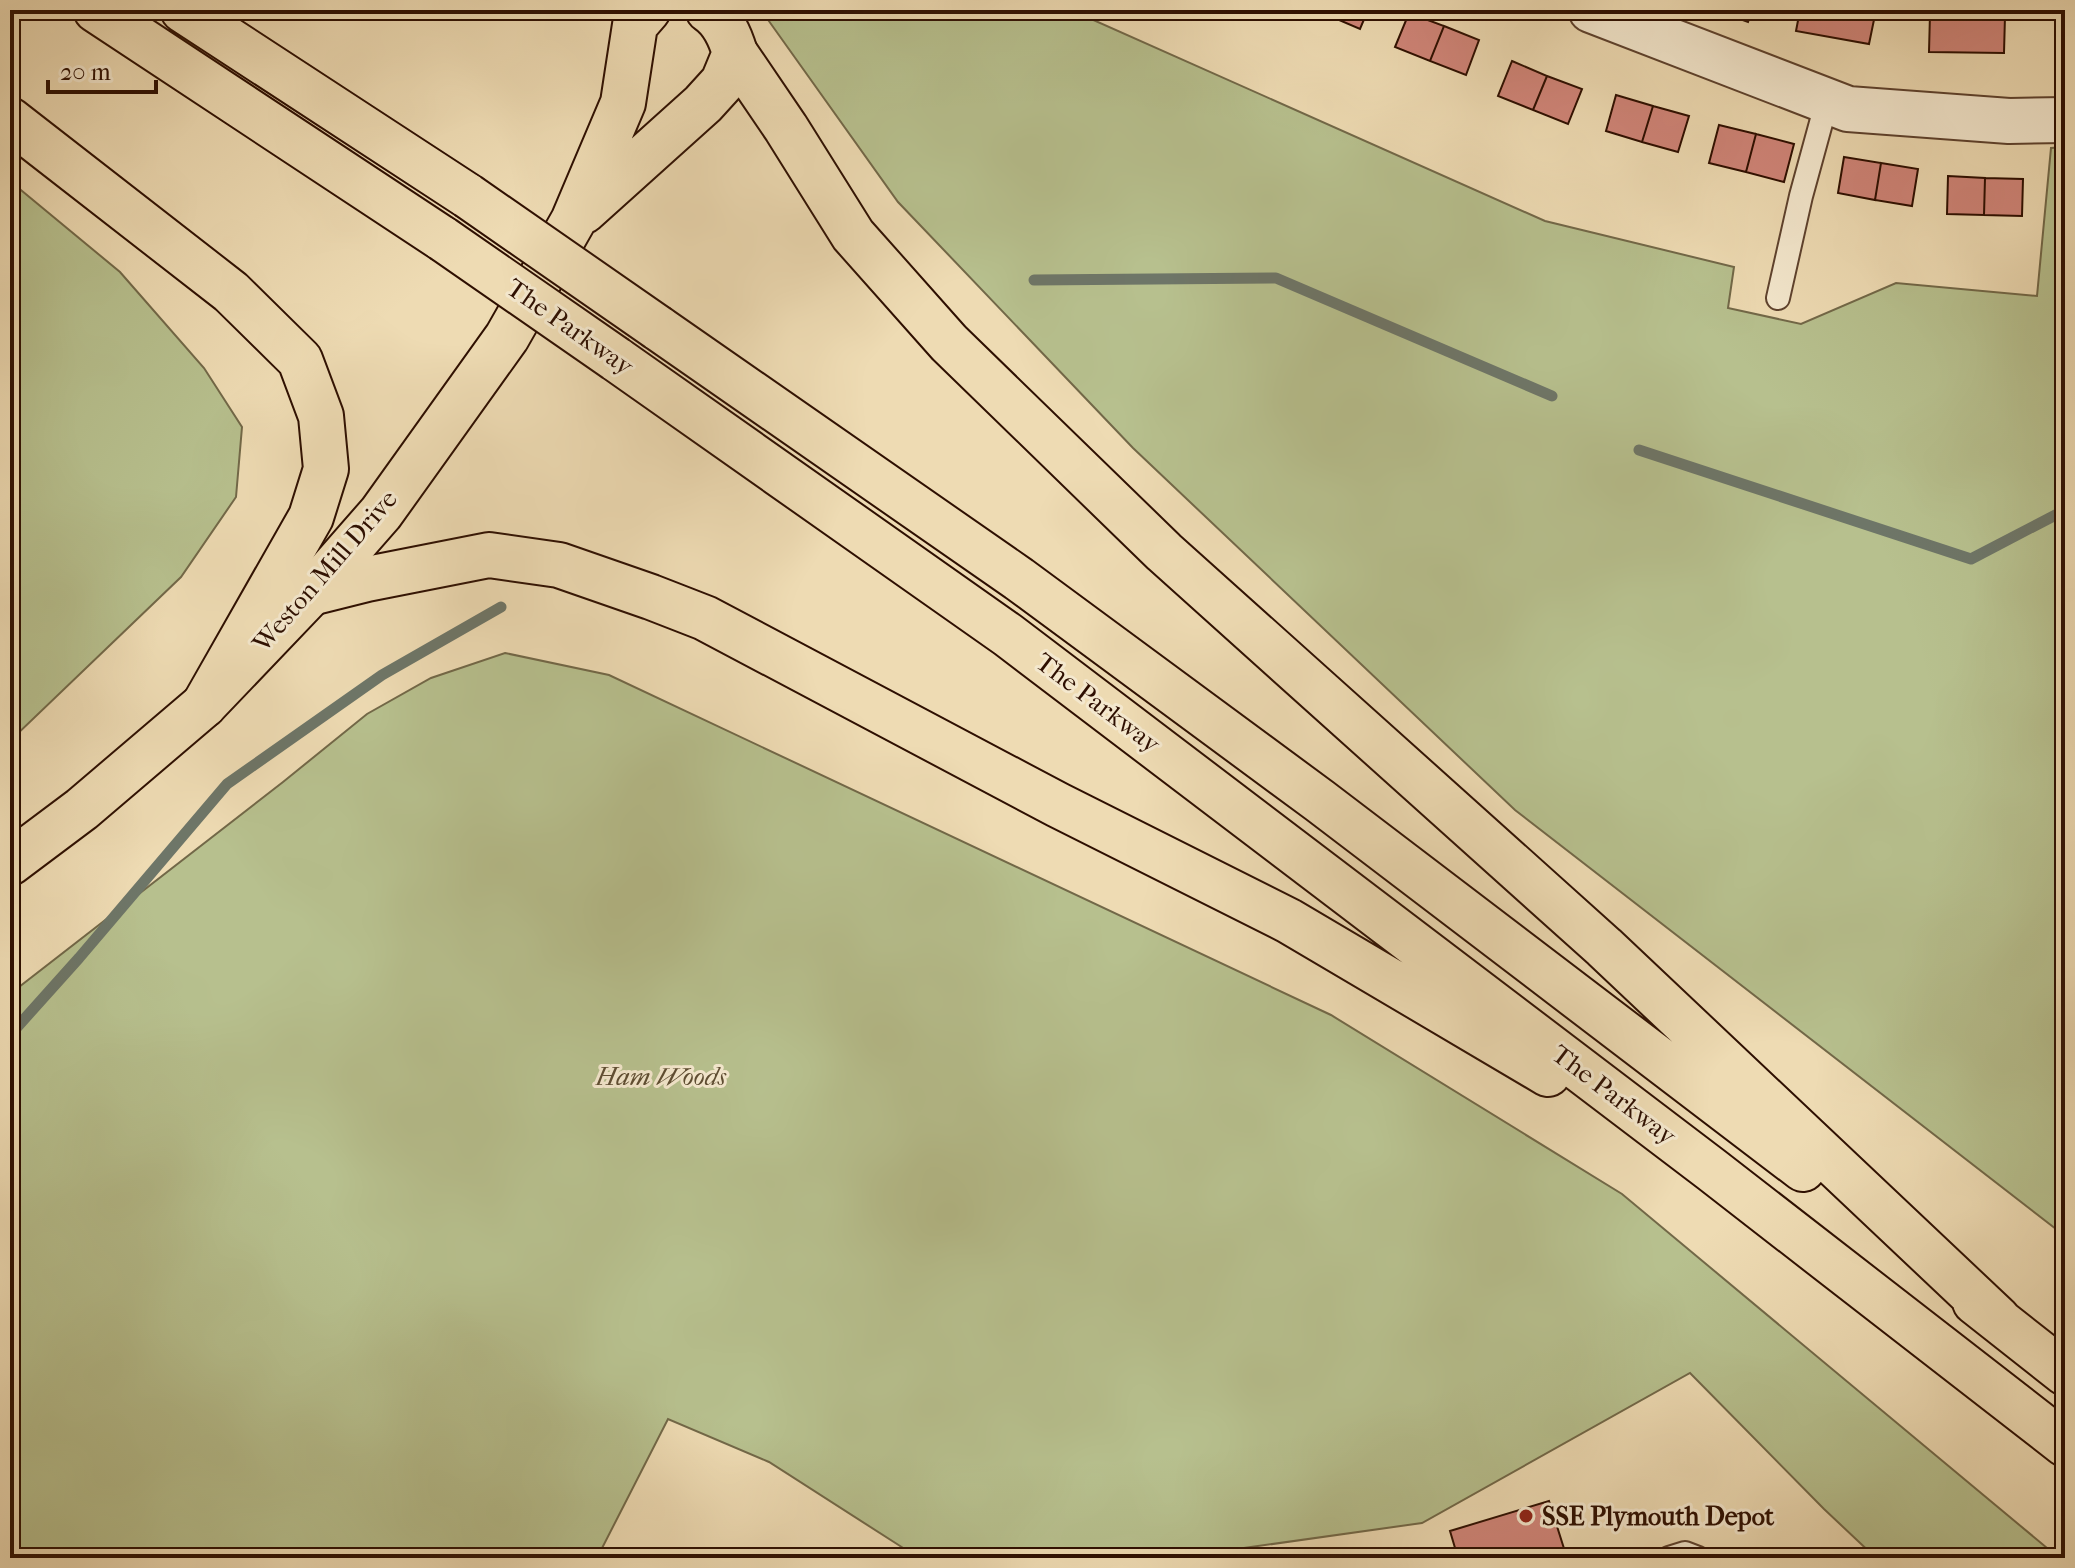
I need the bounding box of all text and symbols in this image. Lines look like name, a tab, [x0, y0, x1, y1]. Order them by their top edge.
scale bar	[48, 44, 156, 94]
text: 20 m	[60, 58, 111, 86]
street label: The Parkway	[501, 272, 640, 383]
street label: Weston Mill Drive	[246, 484, 404, 659]
street label: The Parkway	[1030, 646, 1167, 760]
street label: The Parkway	[1546, 1038, 1683, 1152]
park label: Ham Woods	[595, 1061, 727, 1092]
place label: SSE Plymouth Depot	[1542, 1501, 1775, 1532]
marker: SSE Plymouth Depot	[1517, 1507, 1535, 1525]

